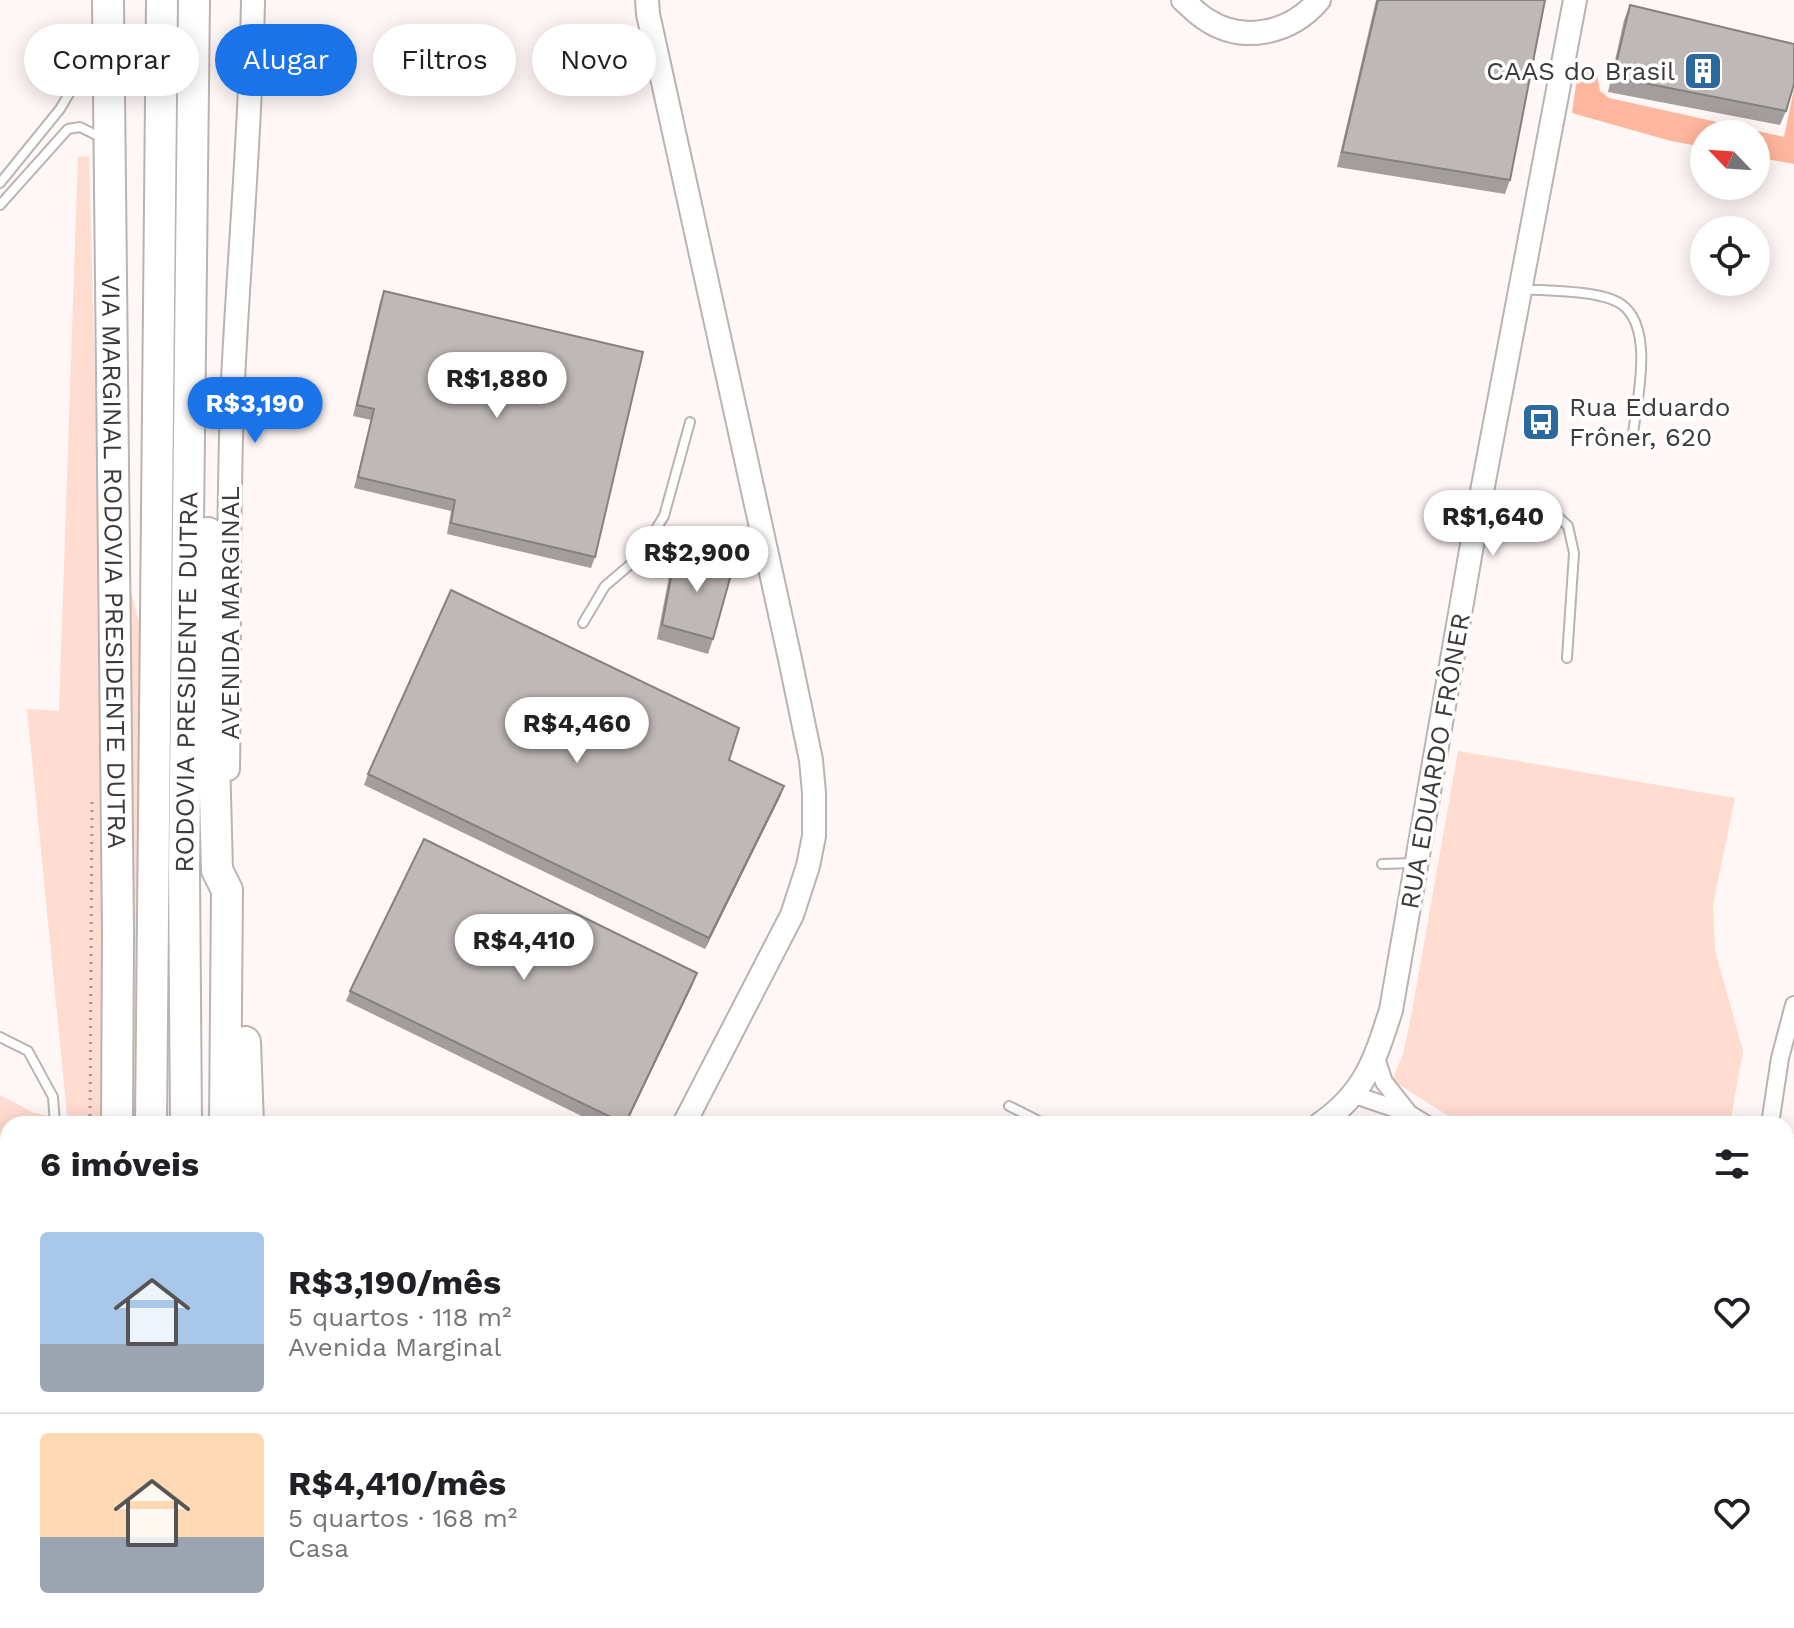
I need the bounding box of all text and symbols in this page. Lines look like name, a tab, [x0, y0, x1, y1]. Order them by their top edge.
chip: Comprar	[24, 24, 199, 96]
chip: Alugar	[215, 24, 357, 96]
chip: Filtros	[373, 24, 516, 96]
chip: Novo	[532, 24, 656, 96]
building icon: CAAS do Brasil	[1682, 50, 1724, 92]
place label: CAAS do Brasil	[1486, 56, 1675, 86]
north arrow	[1690, 120, 1770, 200]
map controls	[1690, 120, 1770, 296]
button: locate	[1690, 216, 1770, 296]
street label: VIA MARGINAL RODOVIA PRESIDENTE DUTRA	[96, 275, 132, 849]
pin: R$1,880	[423, 352, 571, 420]
text: R$1,880	[446, 363, 548, 393]
pin: R$3,190	[181, 377, 329, 445]
text: R$3,190	[206, 388, 304, 418]
place label: Rua Eduardo Frôner, 620	[1569, 392, 1730, 452]
bus stop icon: Rua Eduardo Frôner, 620	[1520, 401, 1562, 443]
street label: AVENIDA MARGINAL	[215, 486, 245, 740]
pin: R$1,640	[1419, 490, 1567, 558]
street label: RODOVIA PRESIDENTE DUTRA	[169, 491, 203, 873]
text: R$1,640	[1442, 501, 1544, 531]
pin: R$2,900	[623, 526, 771, 594]
text: R$2,900	[643, 537, 751, 567]
street label: RUA EDUARDO FRÔNER	[1394, 611, 1476, 911]
pin: R$4,460	[503, 697, 651, 765]
text: R$4,460	[523, 708, 631, 738]
pin: R$4,410	[450, 914, 598, 982]
text: R$4,410	[473, 925, 575, 955]
icon: filters	[1710, 1142, 1754, 1186]
text: 6 imóveis	[40, 1144, 199, 1184]
text: R$3,190/mês	[288, 1262, 501, 1302]
icon: home	[104, 1264, 200, 1360]
icon: heart	[1710, 1290, 1754, 1334]
text: 5 quartos · 118 m²	[288, 1302, 512, 1332]
text: Avenida Marginal	[288, 1332, 501, 1362]
text: R$4,410/mês	[288, 1463, 506, 1503]
icon: home	[104, 1465, 200, 1561]
icon: heart	[1710, 1491, 1754, 1535]
text: 5 quartos · 168 m²	[288, 1503, 517, 1533]
text: Casa	[288, 1533, 349, 1563]

